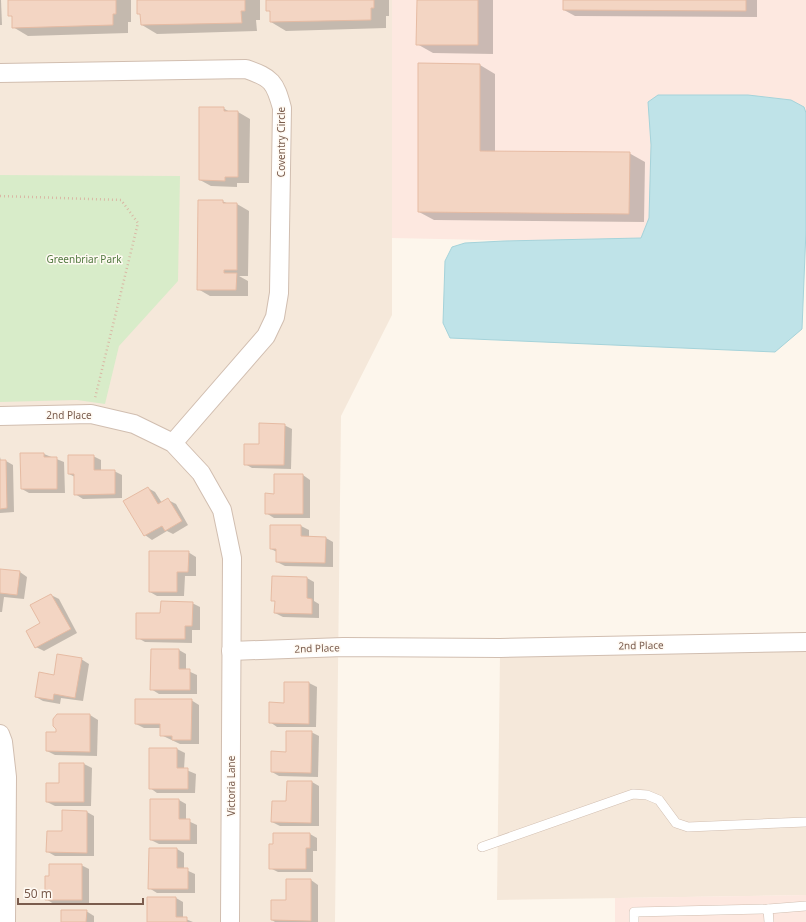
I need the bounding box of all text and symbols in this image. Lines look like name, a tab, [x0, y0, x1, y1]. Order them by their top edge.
street label: Coventry Circle	[274, 106, 288, 177]
park label: Greenbriar Park	[47, 252, 122, 266]
street label: 2nd Place	[46, 408, 92, 422]
street label: 2nd Place	[618, 638, 664, 652]
street label: 2nd Place	[294, 640, 340, 656]
street label: Victoria Lane	[224, 755, 238, 816]
scale bar	[18, 880, 143, 906]
text: 50 m	[24, 885, 52, 902]

